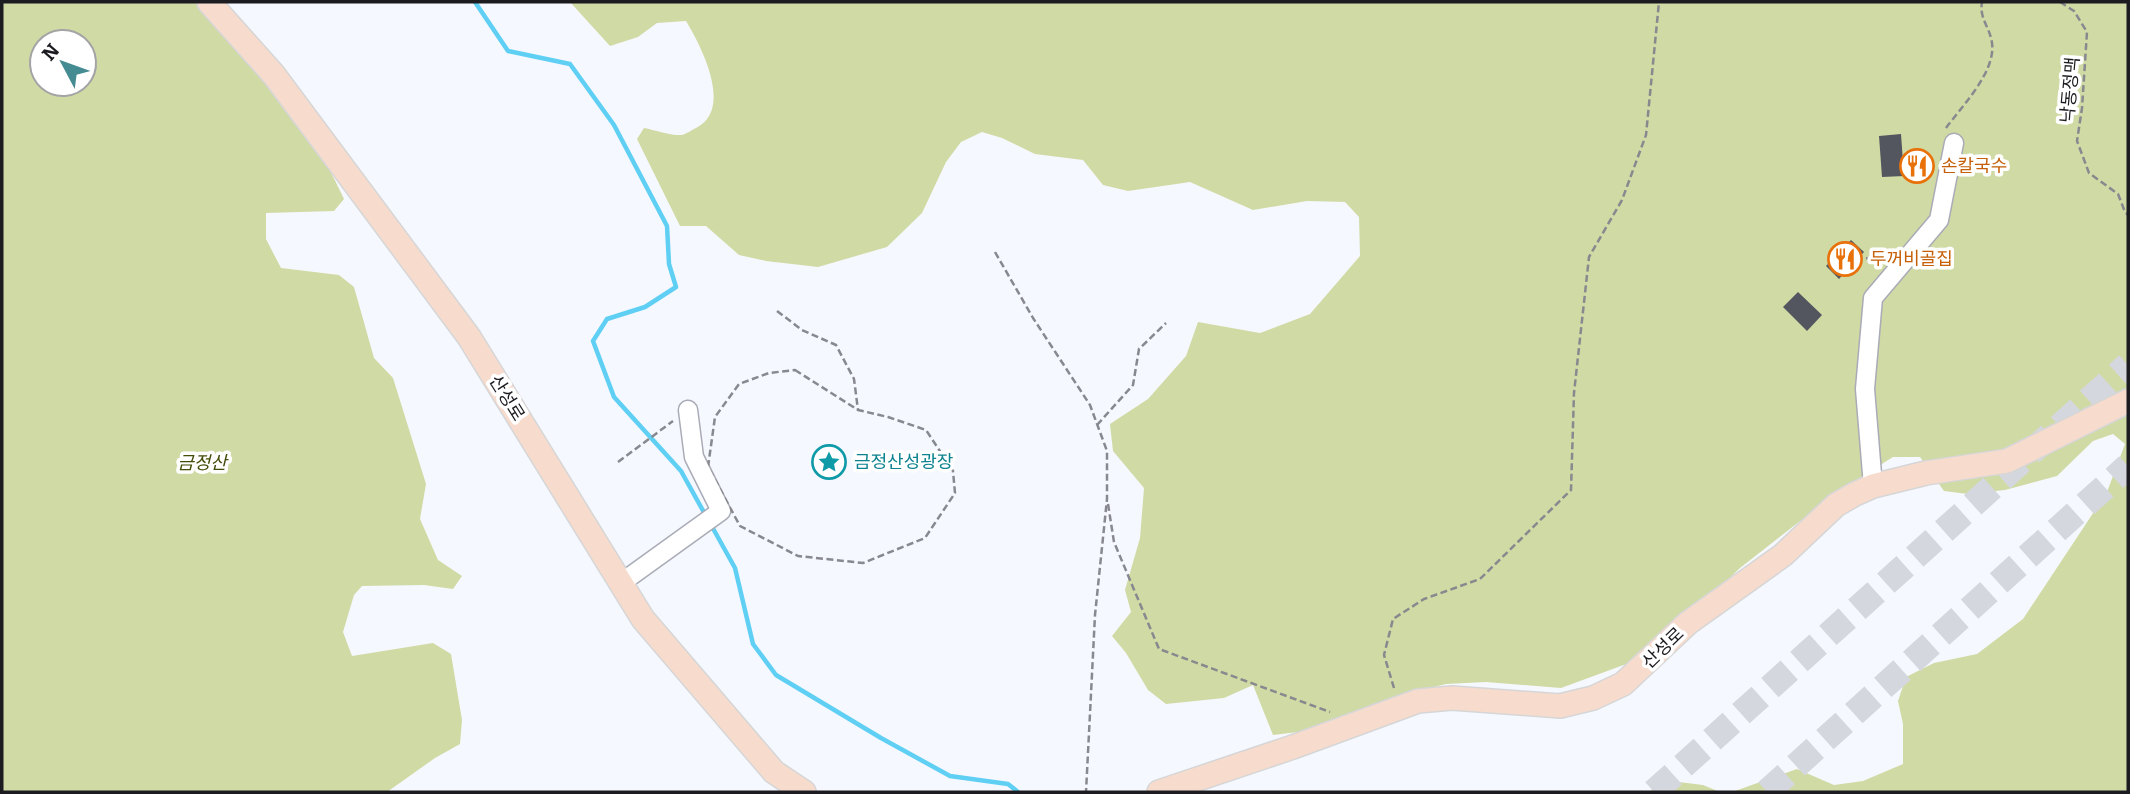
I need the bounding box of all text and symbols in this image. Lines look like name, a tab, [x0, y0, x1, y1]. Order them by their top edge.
north arrow	[28, 28, 98, 98]
text: N	[37, 39, 64, 65]
street label: 낙동정맥	[2056, 56, 2084, 124]
restaurant icon: 손칼국수	[1898, 147, 1936, 185]
place label: 손칼국수	[1941, 155, 2007, 177]
restaurant icon: 두꺼비골집	[1826, 240, 1864, 278]
place label: 두꺼비골집	[1870, 248, 1953, 270]
street label: 산성로	[485, 371, 529, 425]
place icon: 금정산성광장	[810, 443, 848, 481]
place label: 금정산성광장	[854, 451, 953, 473]
park label: 금정산	[177, 452, 229, 474]
street label: 산성로	[1637, 623, 1689, 673]

